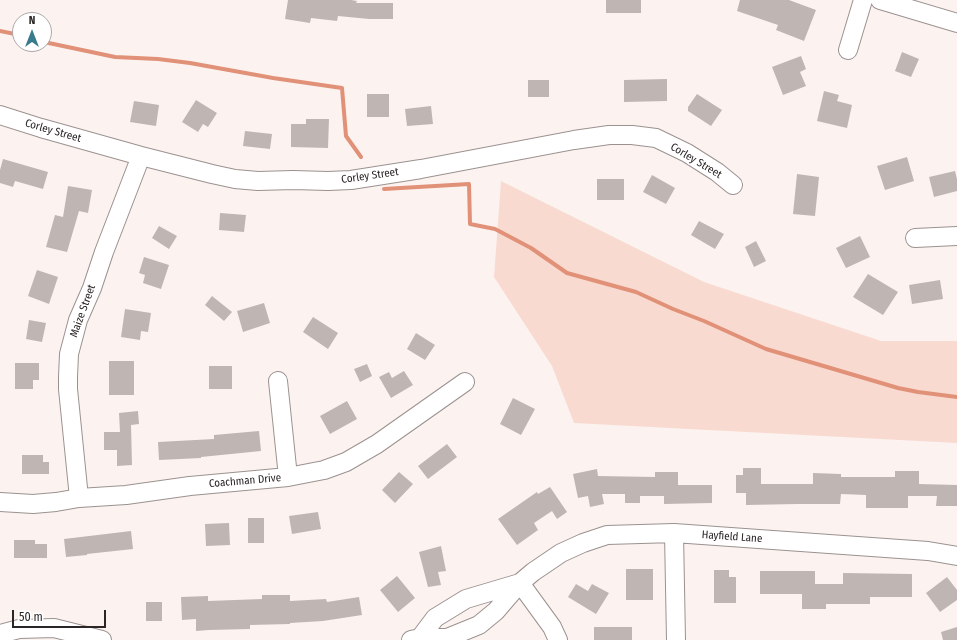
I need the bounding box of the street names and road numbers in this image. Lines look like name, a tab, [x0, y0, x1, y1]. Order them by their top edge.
street label: Corley Street	[23, 117, 83, 145]
street label: Corley Street	[668, 140, 724, 182]
street label: Corley Street	[340, 165, 400, 187]
street label: Maize Street	[67, 283, 99, 339]
street label: Coachman Drive	[208, 471, 282, 491]
street label: Hayfield Lane	[701, 528, 763, 546]

